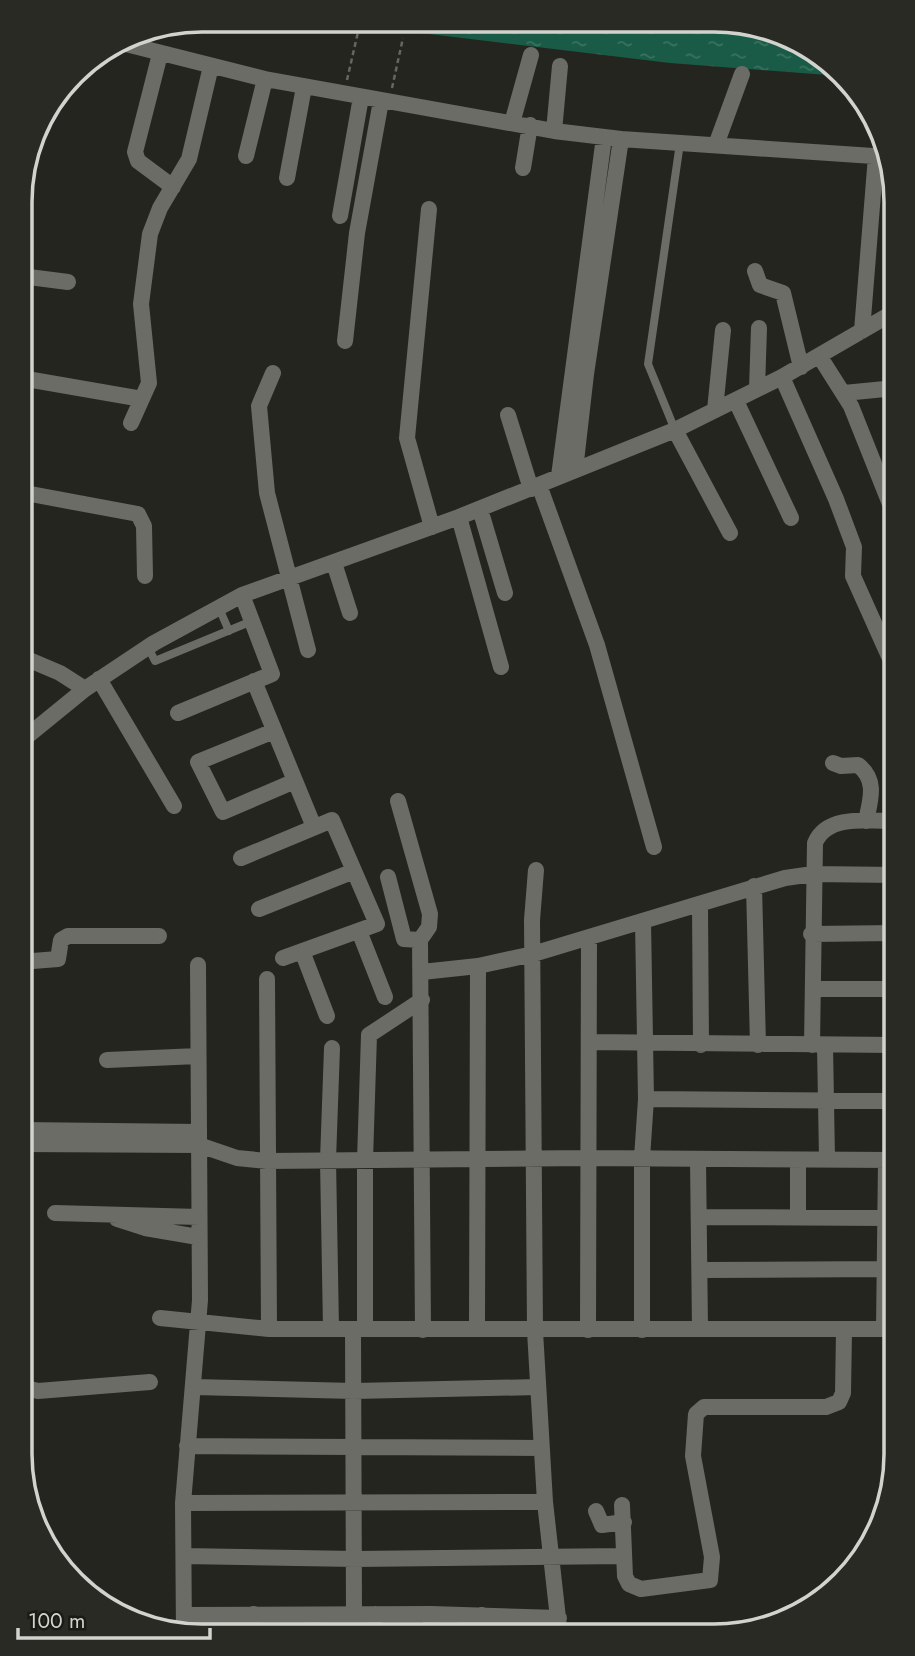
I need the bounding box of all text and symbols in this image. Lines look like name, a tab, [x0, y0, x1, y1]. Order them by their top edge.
scale bar	[18, 1596, 210, 1640]
text: 100 m	[28, 1606, 85, 1636]

